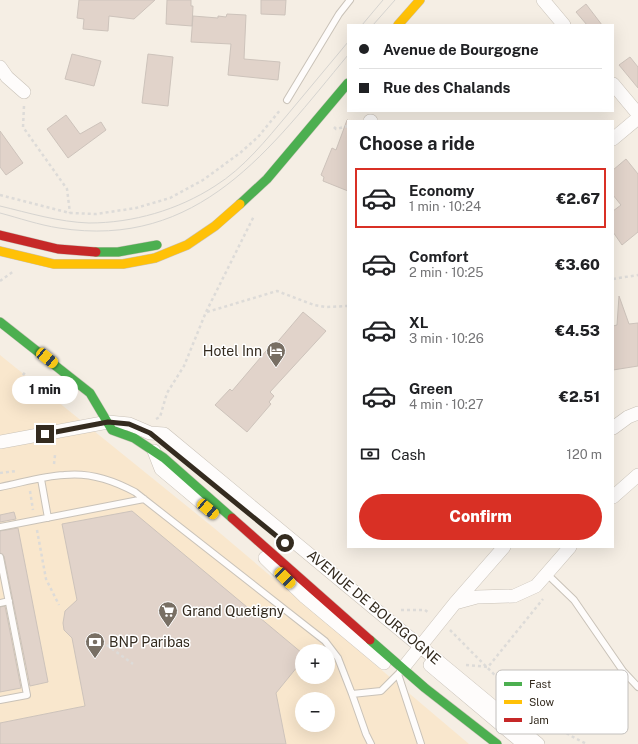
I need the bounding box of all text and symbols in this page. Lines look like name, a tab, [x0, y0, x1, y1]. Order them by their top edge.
text: Avenue de Bourgogne	[383, 41, 539, 58]
text: Rue des Chalands	[383, 79, 510, 96]
text: Choose a ride	[359, 133, 475, 154]
icon: car	[361, 180, 397, 216]
text: Economy	[409, 182, 474, 199]
text: €2.67	[556, 190, 600, 207]
text: 1 min · 10:24	[409, 199, 481, 214]
icon: car	[361, 246, 397, 282]
text: Comfort	[409, 248, 469, 265]
text: €3.60	[555, 256, 600, 273]
text: 2 min · 10:25	[409, 265, 484, 280]
icon: car	[361, 312, 397, 348]
text: XL	[409, 314, 428, 331]
text: €4.53	[555, 322, 600, 339]
text: 3 min · 10:26	[409, 331, 484, 346]
hotel icon: Hotel Inn	[265, 340, 287, 368]
place label: Hotel Inn	[203, 343, 262, 359]
car	[34, 346, 60, 370]
callout: 1 min	[12, 376, 78, 404]
icon: car	[361, 378, 397, 414]
text: Green	[409, 380, 453, 397]
text: 1 min	[29, 382, 61, 397]
text: €2.51	[559, 388, 600, 405]
text: 4 min · 10:27	[409, 397, 484, 412]
route end	[36, 425, 54, 443]
icon: cash	[359, 443, 381, 465]
text: Cash	[391, 446, 426, 463]
text: 120 m	[567, 447, 602, 462]
button: Confirm	[359, 494, 602, 540]
car	[195, 497, 221, 521]
route start	[276, 534, 294, 552]
street label: AVENUE DE BOURGOGNE	[304, 546, 444, 668]
car	[272, 565, 298, 591]
supermarket icon: Grand Quetigny	[157, 600, 179, 628]
place label: Grand Quetigny	[182, 603, 285, 619]
bank icon: BNP Paribas	[84, 631, 106, 659]
place label: BNP Paribas	[109, 634, 190, 650]
map controls	[295, 644, 335, 732]
button: +	[295, 644, 335, 684]
legend	[496, 670, 628, 734]
text: Fast	[529, 678, 551, 690]
button: −	[295, 692, 335, 732]
text: Slow	[529, 696, 555, 708]
text: Jam	[529, 714, 549, 726]

